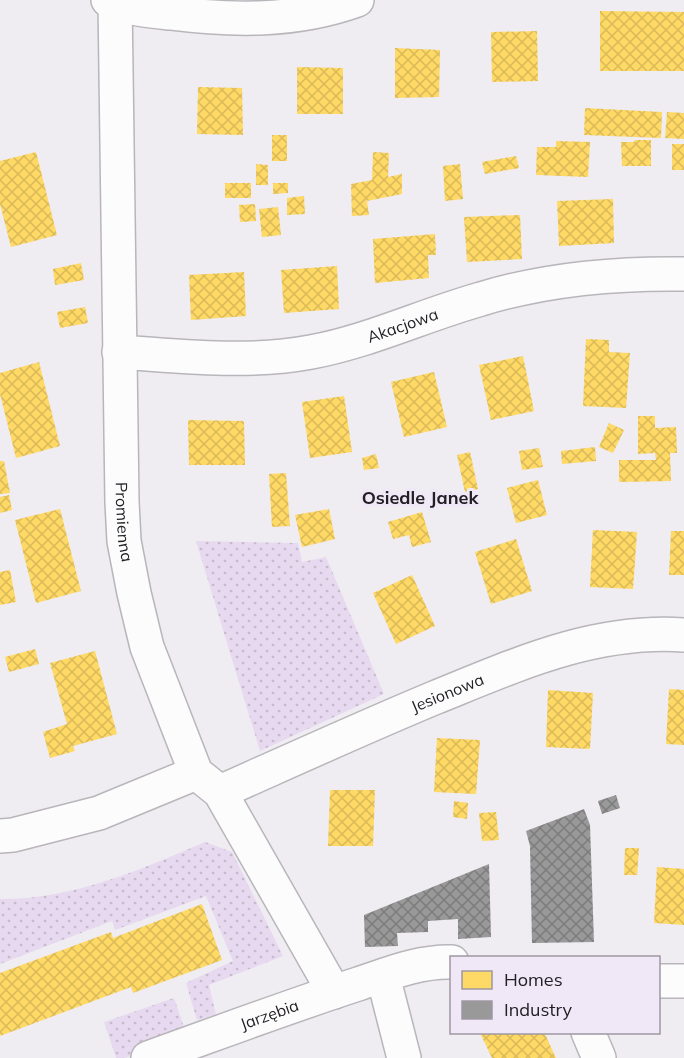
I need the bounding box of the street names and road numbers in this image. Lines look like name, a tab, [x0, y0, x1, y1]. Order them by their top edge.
street label: Akacjowa	[365, 304, 441, 347]
street label: Promienna	[112, 482, 138, 563]
street label: Jesionowa	[408, 669, 487, 717]
street label: Jarzębia	[237, 995, 301, 1034]

